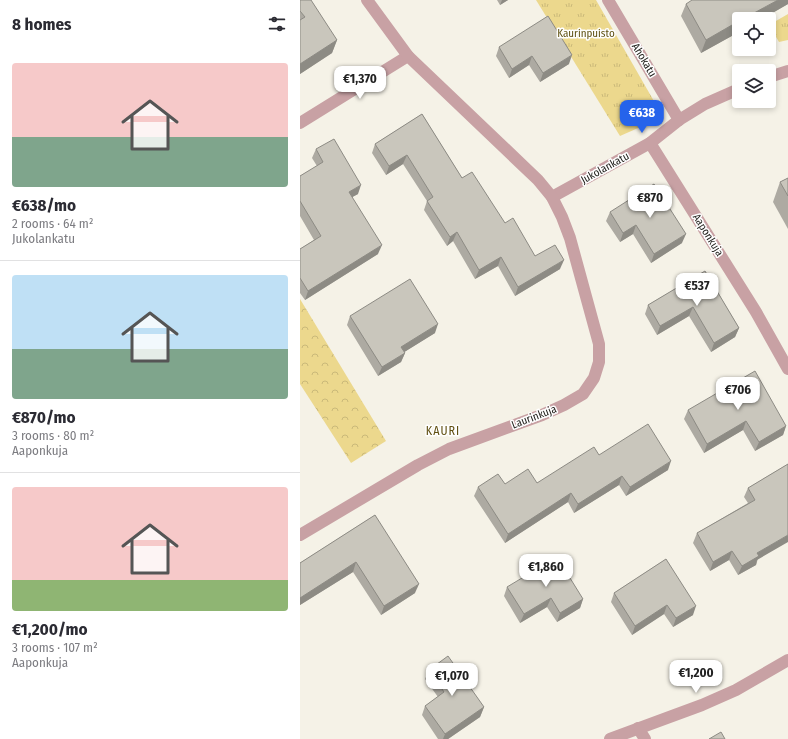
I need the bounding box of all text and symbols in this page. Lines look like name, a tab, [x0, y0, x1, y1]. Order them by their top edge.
map controls	[732, 12, 776, 108]
button: locate	[732, 12, 776, 56]
icon: filters	[266, 13, 288, 35]
text: 8 homes	[12, 14, 72, 35]
park label: Kaurinpuisto	[557, 27, 615, 40]
street label: Ahokatu	[629, 41, 659, 79]
button: layers	[732, 64, 776, 108]
pin: €1,370	[327, 66, 393, 100]
text: €1,370	[343, 71, 377, 86]
icon: home	[114, 89, 186, 161]
pin: €638	[618, 100, 666, 134]
text: €638	[629, 105, 655, 120]
street label: Jukolankatu	[579, 149, 631, 187]
pin: €870	[626, 185, 674, 219]
text: €870	[637, 190, 663, 205]
text: €638/mo	[12, 195, 76, 216]
street label: Aaponkuja	[690, 211, 726, 259]
text: 2 rooms · 64 m²	[12, 216, 93, 231]
text: Jukolankatu	[12, 231, 75, 246]
pin: €537	[673, 273, 721, 307]
text: €537	[685, 278, 709, 293]
icon: home	[114, 301, 186, 373]
pin: €706	[714, 377, 762, 411]
text: €706	[725, 382, 751, 397]
street label: Laurinkuja	[510, 402, 558, 432]
text: €870/mo	[12, 407, 75, 428]
district label: KAURI	[426, 424, 460, 438]
text: 3 rooms · 80 m²	[12, 428, 94, 443]
text: Aaponkuja	[12, 443, 68, 458]
icon: home	[114, 513, 186, 585]
pin: €1,860	[513, 554, 579, 588]
text: €1,860	[528, 559, 564, 574]
text: €1,200/mo	[12, 619, 88, 640]
text: 3 rooms · 107 m²	[12, 640, 98, 655]
text: Aaponkuja	[12, 655, 68, 670]
pin: €1,200	[663, 660, 729, 694]
pin: €1,070	[419, 663, 485, 697]
text: €1,200	[678, 665, 714, 680]
text: €1,070	[435, 668, 469, 683]

